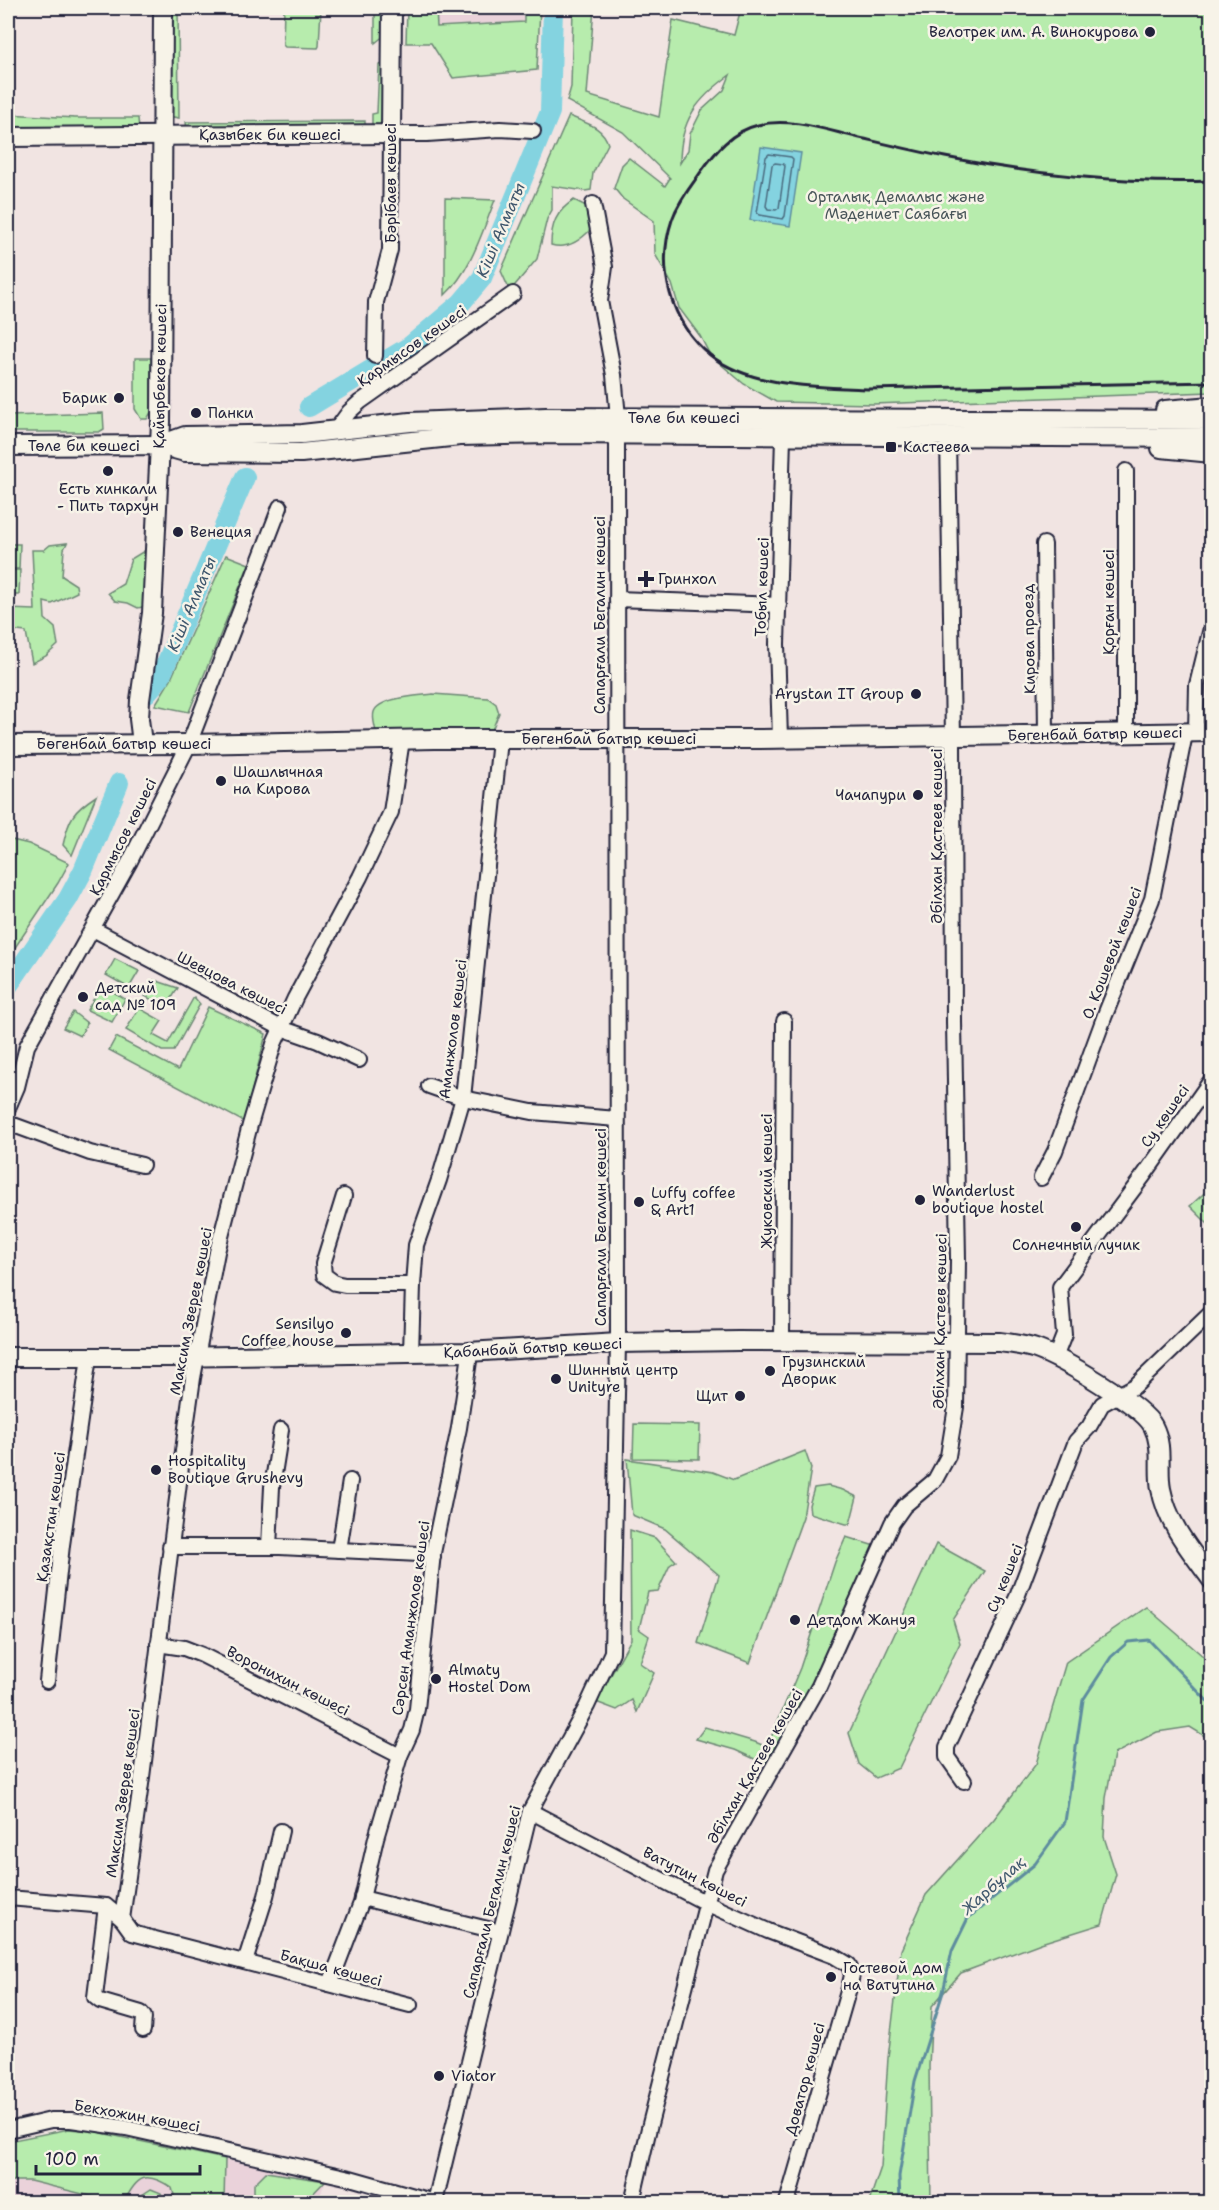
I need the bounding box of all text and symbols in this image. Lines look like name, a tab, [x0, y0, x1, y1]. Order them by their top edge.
place label: Велотрек им. А. Винокурова	[929, 22, 1139, 42]
marker: Велотрек им. А. Винокурова	[1143, 25, 1157, 39]
street label: Бәрібаев көшесі	[381, 123, 401, 243]
street label: Қазыбек би көшесі	[199, 125, 341, 145]
water label: Кіші Алматы	[471, 179, 530, 281]
park label: Орталық Демалыс және Мәдениет Саябағы	[807, 187, 985, 224]
street label: Қармысов көшесі	[353, 301, 471, 391]
street label: Қайырбеков көшесі	[149, 303, 171, 449]
place label: Барик	[62, 388, 107, 408]
marker: Барик	[112, 391, 126, 405]
place label: Панки	[208, 403, 254, 423]
marker: Панки	[189, 406, 203, 420]
street label: Төле би көшесі	[628, 408, 740, 428]
street label: Төле би көшесі	[28, 436, 140, 456]
place label: Кастеева	[903, 437, 971, 457]
marker: Кастеева	[884, 440, 898, 454]
marker: Есть хинкали - Пить тархун	[101, 464, 115, 478]
place label: Есть хинкали - Пить тархун	[57, 479, 159, 516]
street label: Сапарғали Бегалин көшесі	[590, 516, 610, 714]
place label: Венеция	[190, 522, 252, 542]
marker: Венеция	[171, 525, 185, 539]
street label: Тобыл көшесі	[750, 537, 774, 637]
street label: Қорған көшесі	[1099, 549, 1119, 655]
water label: Кіші Алматы	[162, 553, 221, 655]
place label: Гринхол	[658, 569, 717, 589]
marker: Гринхол	[639, 572, 653, 586]
street label: Кирова проезд	[1018, 583, 1040, 694]
place label: Arystan IT Group	[775, 684, 904, 704]
marker: Arystan IT Group	[909, 687, 923, 701]
street label: Бөгенбай батыр көшесі	[1007, 722, 1183, 746]
street label: Бөгенбай батыр көшесі	[521, 729, 697, 749]
street label: Бөгенбай батыр көшесі	[36, 734, 212, 754]
street label: Әбілхан Қастеев көшесі	[927, 748, 947, 924]
place label: Шашлычная на Кирова	[233, 762, 323, 799]
marker: Шашлычная на Кирова	[214, 774, 228, 788]
street label: Қармысов көшесі	[85, 775, 161, 899]
place label: Чачапури	[835, 785, 906, 805]
marker: Чачапури	[911, 788, 925, 802]
street label: О. Кошевой көшесі	[1078, 884, 1146, 1022]
street label: Шевцова көшесі	[174, 947, 290, 1019]
street label: Аманжолов көшесі	[434, 958, 472, 1100]
place label: Детский сад № 109	[95, 978, 176, 1015]
marker: Детский сад № 109	[76, 990, 90, 1004]
street label: Су көшесі	[1136, 1081, 1194, 1151]
street label: Жуковский көшесі	[757, 1113, 777, 1249]
street label: Сапарғали Бегалин көшесі	[591, 1128, 611, 1326]
place label: Wanderlust boutique hostel	[932, 1181, 1044, 1218]
place label: Luffy coffee & Art1	[651, 1183, 736, 1220]
marker: Wanderlust boutique hostel	[913, 1193, 927, 1207]
marker: Luffy coffee & Art1	[632, 1195, 646, 1209]
marker: Солнечный лучик	[1069, 1220, 1083, 1234]
street label: Максим Зверев көшесі	[165, 1225, 217, 1397]
street label: Әбілхан Қастеев көшесі	[928, 1233, 952, 1409]
place label: Солнечный лучик	[1012, 1235, 1140, 1255]
place label: Sensilyo Coffee house	[241, 1314, 334, 1351]
marker: Sensilyo Coffee house	[339, 1326, 353, 1340]
street label: Қабанбай батыр көшесі	[443, 1333, 623, 1363]
place label: Грузинский Дворик	[782, 1352, 866, 1389]
place label: Шинный центр Unityre	[568, 1360, 678, 1397]
marker: Грузинский Дворик	[763, 1364, 777, 1378]
marker: Шинный центр Unityre	[549, 1372, 563, 1386]
place label: Щит	[696, 1386, 728, 1406]
marker: Щит	[733, 1389, 747, 1403]
street label: Қазақстан көшесі	[32, 1451, 70, 1583]
place label: Hospitality Boutique Grushevy	[168, 1451, 303, 1488]
marker: Hospitality Boutique Grushevy	[149, 1463, 163, 1477]
street label: Сәрсен Аманжолов көшесі	[387, 1519, 435, 1717]
street label: Су көшесі	[982, 1541, 1028, 1615]
place label: Детдом Жануя	[807, 1610, 916, 1630]
marker: Детдом Жануя	[788, 1613, 802, 1627]
street label: Воронихин көшесі	[223, 1641, 353, 1721]
place label: Almaty Hostel Dom	[448, 1660, 531, 1697]
marker: Almaty Hostel Dom	[429, 1672, 443, 1686]
street label: Әбілхан Қастеев көшесі	[702, 1685, 808, 1847]
street label: Максим Зверев көшесі	[101, 1707, 145, 1879]
street label: Сапарғали Бегалин көшесі	[458, 1803, 526, 2001]
street label: Ватутин көшесі	[640, 1842, 750, 1912]
water label: Жарбұлақ	[956, 1852, 1030, 1920]
street label: Бақша көшесі	[278, 1945, 384, 1991]
place label: Гостевой дом на Ватутина	[843, 1958, 943, 1995]
marker: Гостевой дом на Ватутина	[824, 1970, 838, 1984]
street label: Доватор көшесі	[780, 2020, 830, 2138]
place label: Viator	[451, 2066, 496, 2086]
marker: Viator	[432, 2069, 446, 2083]
street label: Бекхожин көшесі	[72, 2095, 202, 2137]
scale bar	[36, 2138, 200, 2176]
text: 100 m	[45, 2147, 99, 2171]

